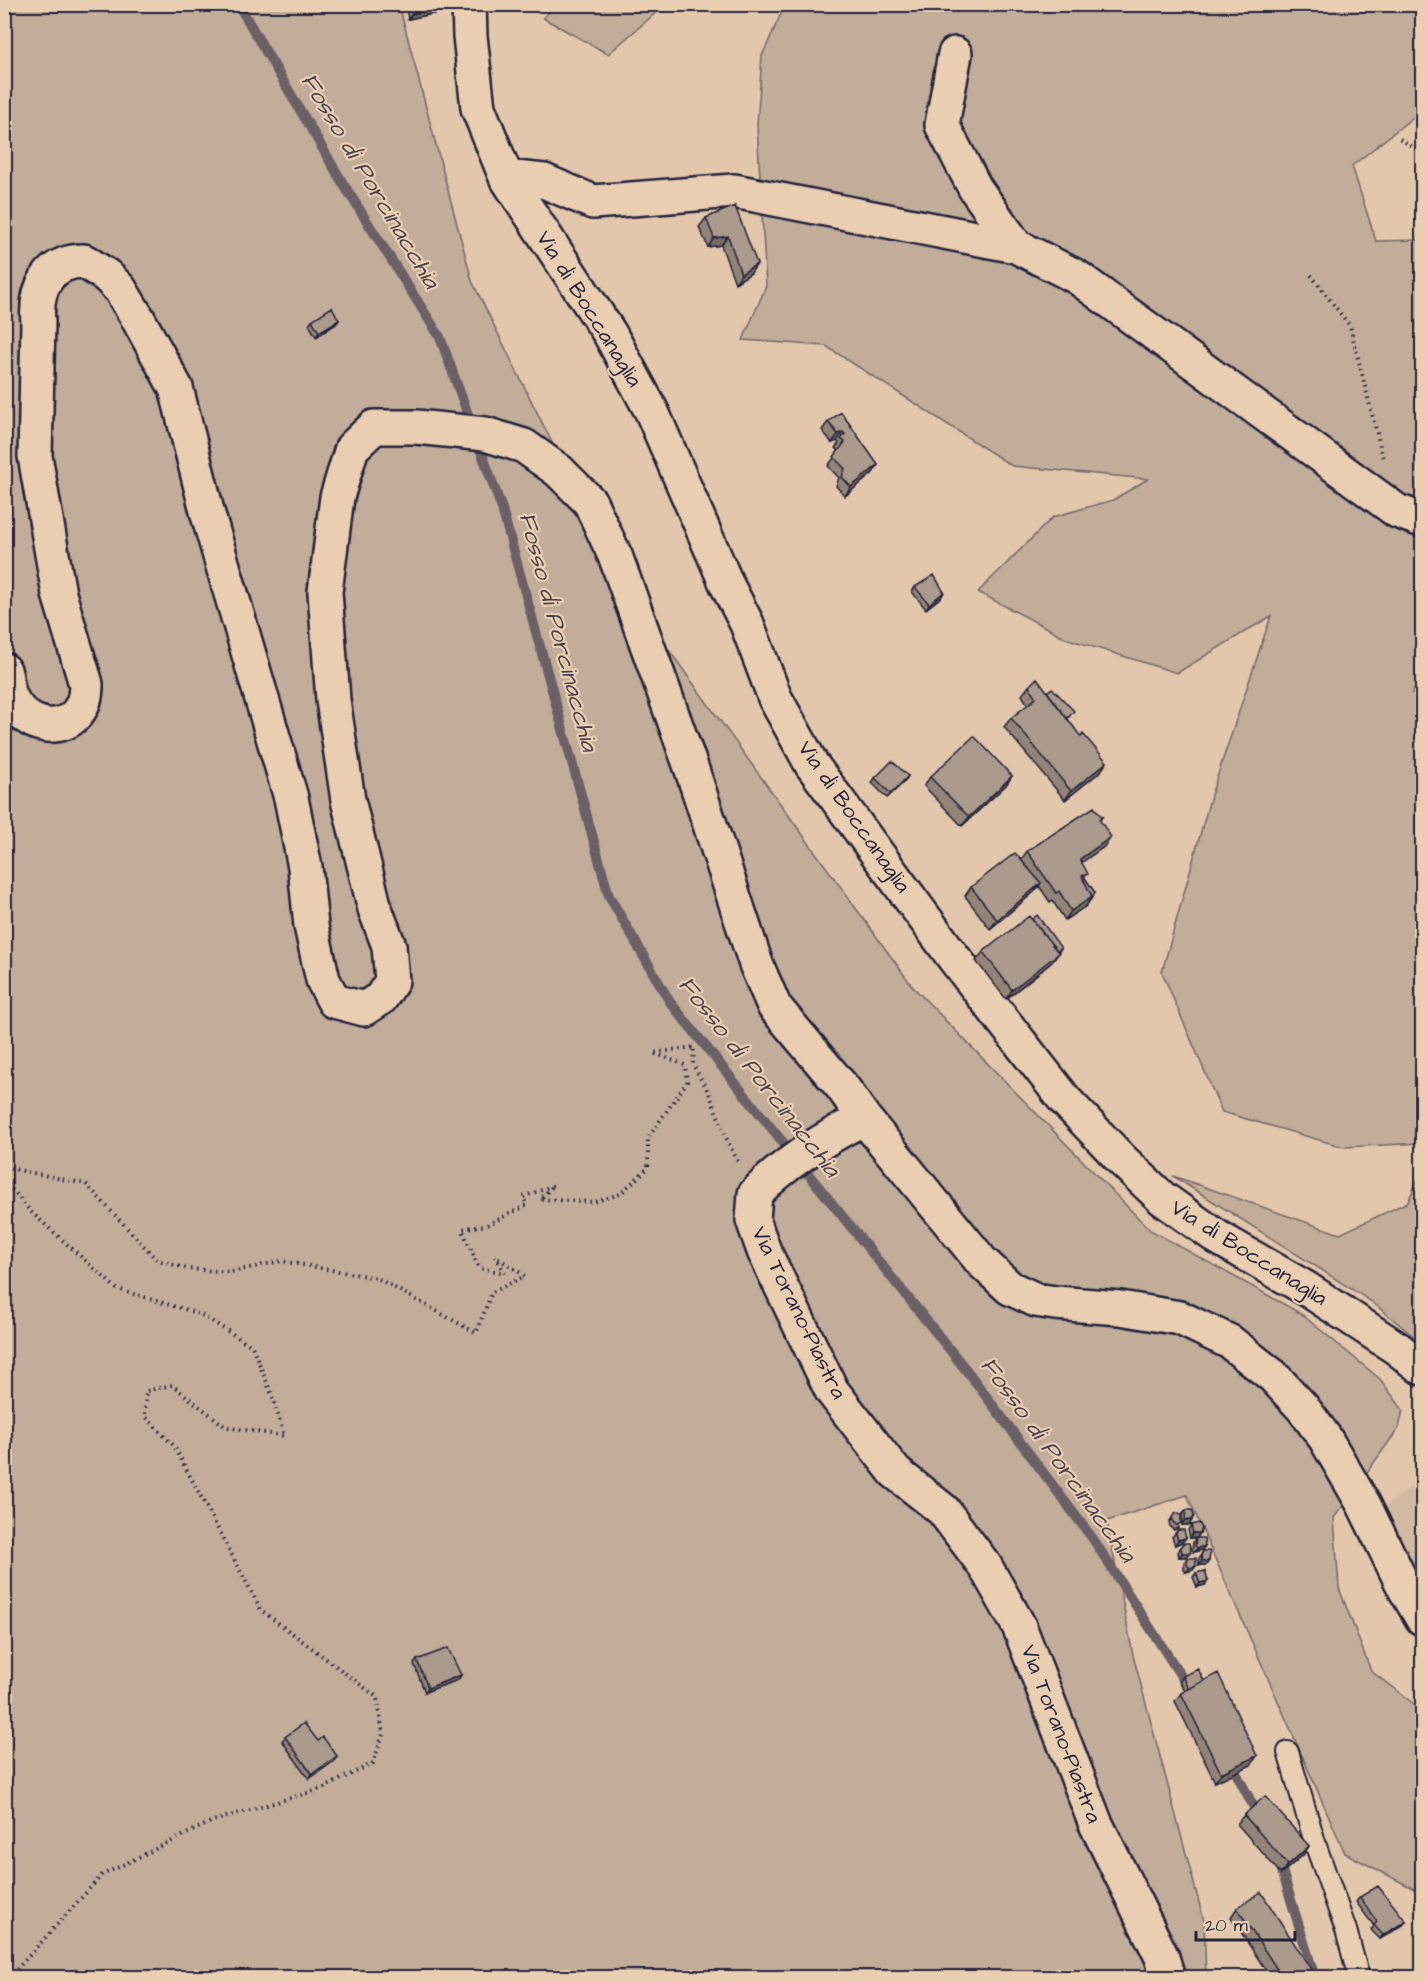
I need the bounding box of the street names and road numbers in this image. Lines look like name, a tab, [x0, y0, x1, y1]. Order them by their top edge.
street label: Via di Boccanaglia	[528, 225, 650, 394]
street label: Via di Boccanaglia	[789, 735, 918, 900]
street label: Via di Boccanaglia	[1164, 1192, 1333, 1314]
street label: Via Torano-Piastra	[744, 1221, 854, 1405]
street label: Via Torano-Piastra	[1013, 1640, 1109, 1828]

